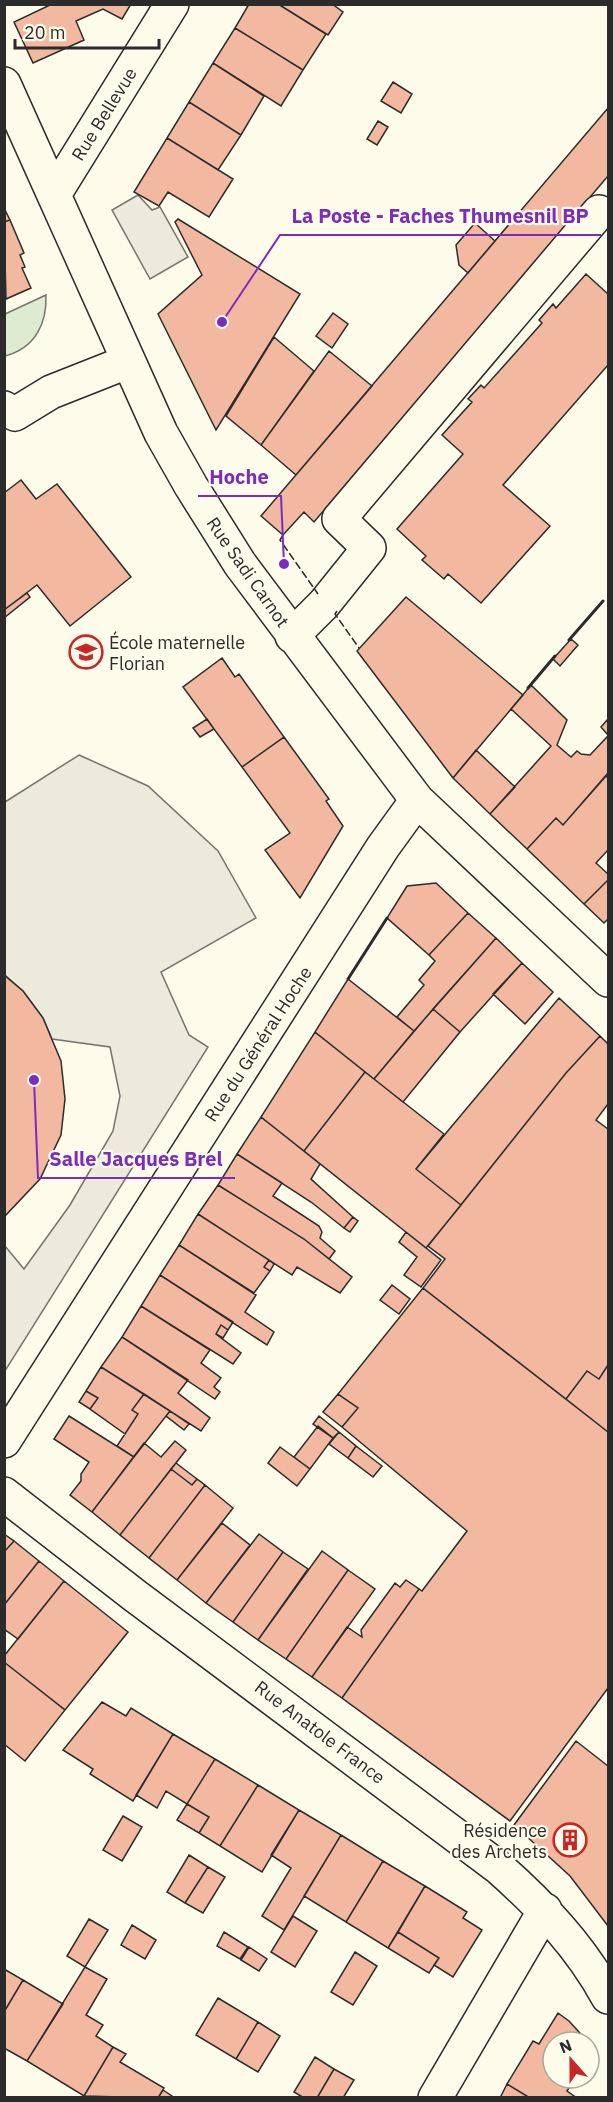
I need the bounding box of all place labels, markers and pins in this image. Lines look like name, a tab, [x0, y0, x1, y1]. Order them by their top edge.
callout: La Poste - Faches Thumesnil BP	[280, 197, 601, 235]
callout: Hoche	[198, 458, 281, 496]
place label: École maternelle Florian	[109, 631, 245, 675]
school or university icon: École maternelle Florian	[68, 634, 104, 670]
callout: Salle Jacques Brel	[38, 1140, 235, 1178]
place label: Résidence des Archets	[451, 1819, 547, 1863]
building icon: Résidence des Archets	[552, 1822, 588, 1858]

